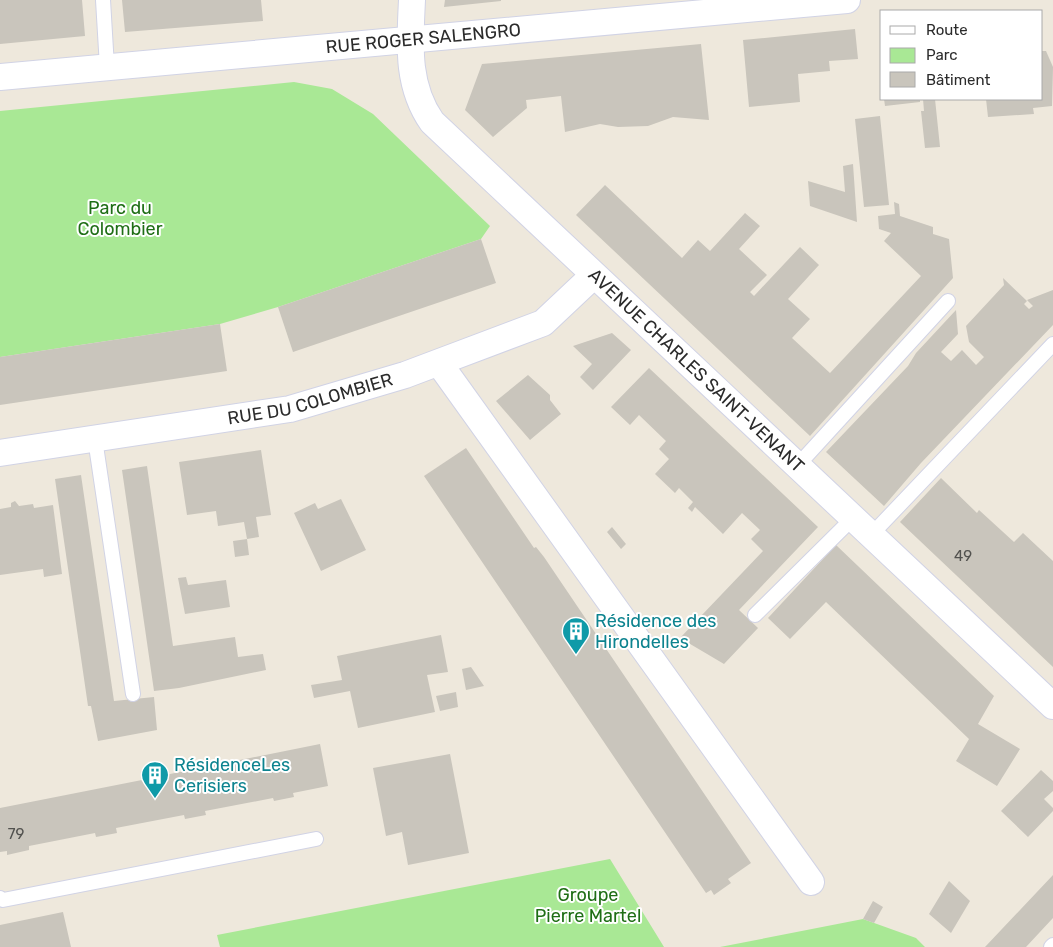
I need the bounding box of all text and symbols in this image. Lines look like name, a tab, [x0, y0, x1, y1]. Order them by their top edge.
legend	[880, 10, 1043, 100]
street label: RUE ROGER SALENGRO	[325, 19, 522, 58]
text: Route	[926, 21, 968, 39]
text: Parc	[926, 46, 958, 64]
text: Bâtiment	[926, 71, 990, 89]
park label: Parc du Colombier	[77, 197, 163, 240]
street label: AVENUE CHARLES SAINT-VENANT	[584, 264, 809, 477]
street label: RUE DU COLOMBIER	[226, 368, 395, 429]
house number: 49	[954, 547, 972, 565]
place label: Résidence des Hirondelles	[595, 610, 716, 653]
building icon: Résidence des Hirondelles	[561, 616, 591, 655]
place label: RésidenceLes Cerisiers	[174, 754, 290, 797]
building icon: RésidenceLes Cerisiers	[140, 760, 170, 799]
house number: 79	[8, 825, 24, 843]
park label: Groupe Pierre Martel	[535, 884, 641, 927]

